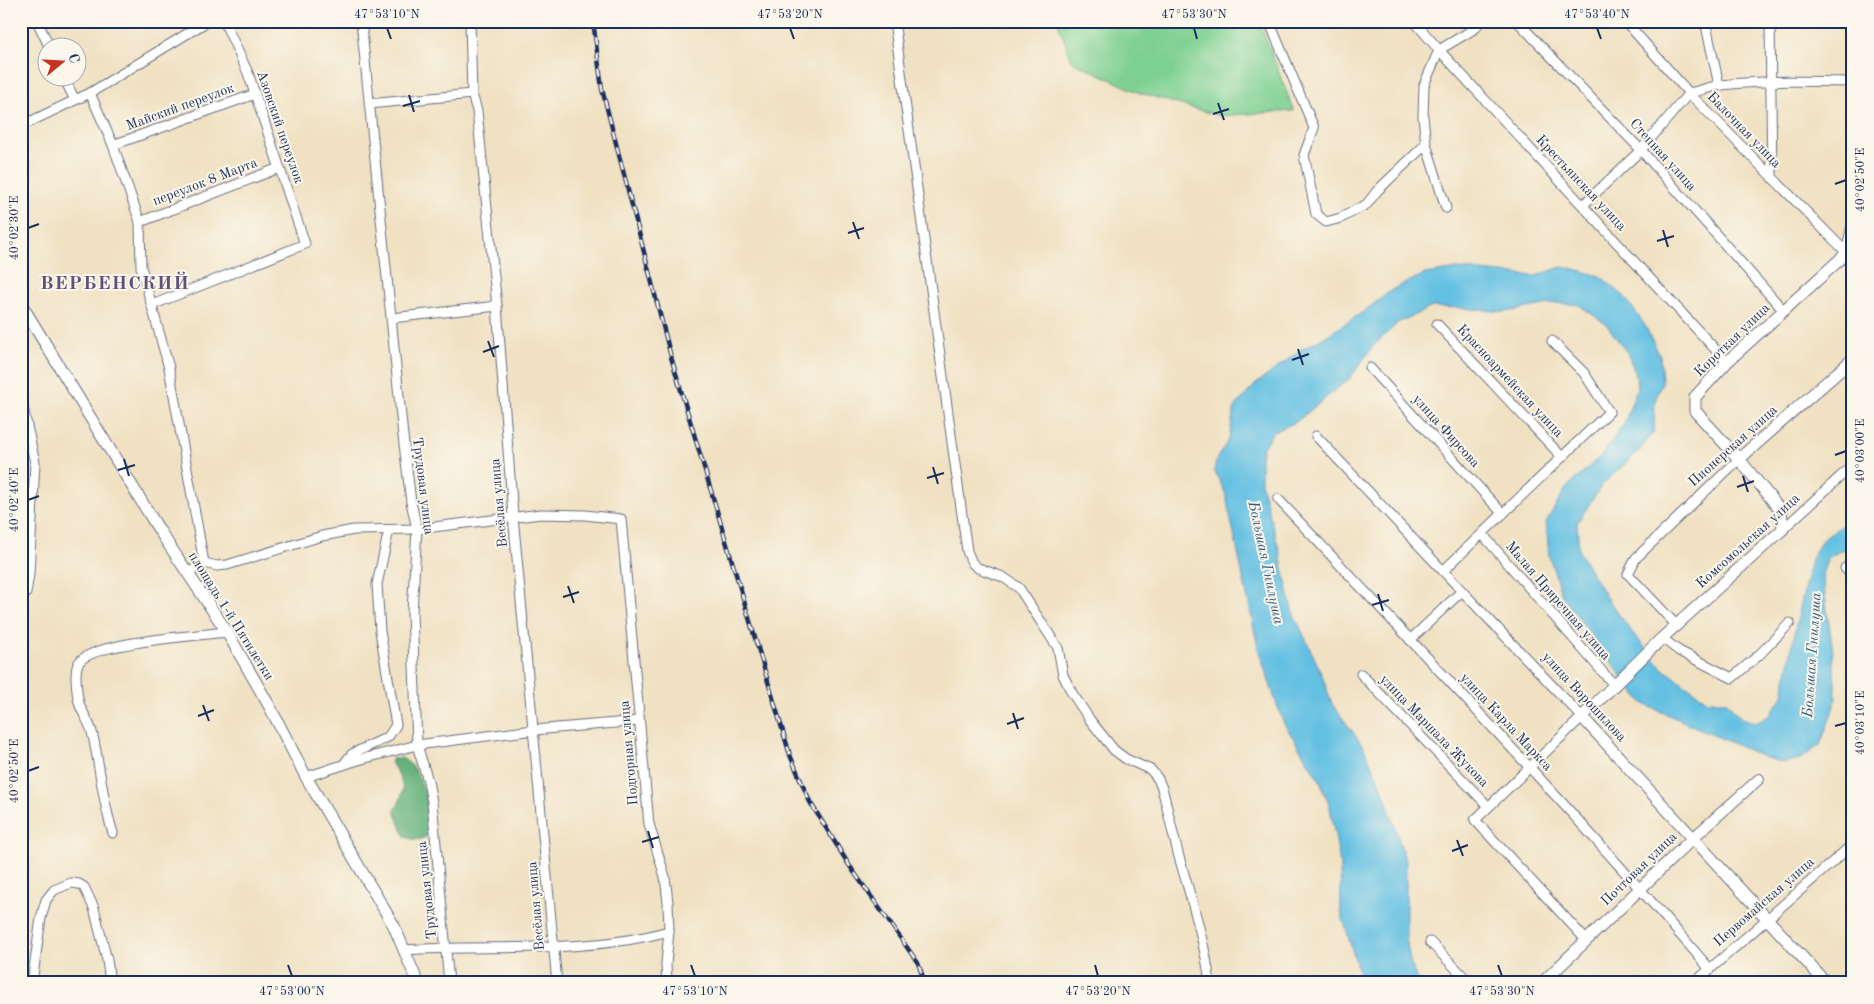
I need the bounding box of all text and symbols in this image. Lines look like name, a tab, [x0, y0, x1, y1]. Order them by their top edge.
text: 47°53'10"N	[354, 8, 420, 21]
text: 47°53'20"N	[757, 8, 823, 21]
text: 47°53'30"N	[1161, 8, 1227, 21]
text: 47°53'40"N	[1564, 8, 1630, 21]
north arrow	[38, 38, 88, 88]
text: С	[65, 52, 81, 65]
street label: Азовский переулок	[254, 69, 306, 185]
street label: Майский переулок	[124, 81, 236, 133]
street label: Балочная улица	[1704, 89, 1784, 171]
street label: Степная улица	[1627, 116, 1699, 194]
street label: Крестьянская улица	[1533, 132, 1629, 234]
text: 40°02'50"E	[1854, 148, 1867, 212]
street label: переулок 8 Марта	[151, 156, 259, 208]
text: 40°02'30"E	[9, 196, 21, 260]
district label: ВЕРБЕНСКИЙ	[40, 271, 190, 294]
street label: Короткая улица	[1692, 301, 1772, 379]
street label: Красноармейская улица	[1454, 322, 1566, 440]
street label: улица Фирсова	[1410, 392, 1482, 470]
street label: Пионерская улица	[1686, 403, 1780, 489]
text: 40°03'00"E	[1855, 419, 1867, 483]
street label: Трудовая улица	[410, 436, 436, 536]
street label: Весёлая улица	[488, 458, 510, 548]
text: 40°02'40"E	[9, 468, 21, 532]
street label: Комсомольская улица	[1694, 491, 1802, 591]
water label: Большая Гнилуша	[1244, 499, 1285, 626]
street label: Малая Приречная улица	[1503, 539, 1613, 663]
street label: площадь 1-й Пятилетки	[186, 549, 276, 683]
water label: Большая Гнилуша	[1801, 592, 1825, 719]
street label: улица Ворошилова	[1539, 650, 1629, 744]
street label: улица Карла Маркса	[1457, 670, 1555, 774]
street label: улица Маршала Жукова	[1377, 672, 1491, 790]
text: 40°03'10"E	[1855, 691, 1867, 755]
street label: Подгорная улица	[617, 700, 641, 806]
text: 40°02'50"E	[8, 739, 21, 803]
street label: Почтовая улица	[1598, 829, 1680, 908]
street label: Трудовая улица	[415, 840, 439, 940]
street label: Первомайская улица	[1711, 855, 1817, 949]
street label: Весёлая улица	[525, 861, 547, 951]
text: 47°53'00"N	[259, 985, 325, 998]
text: 47°53'10"N	[662, 985, 728, 998]
text: 47°53'20"N	[1065, 985, 1131, 998]
text: 47°53'30"N	[1469, 985, 1535, 998]

